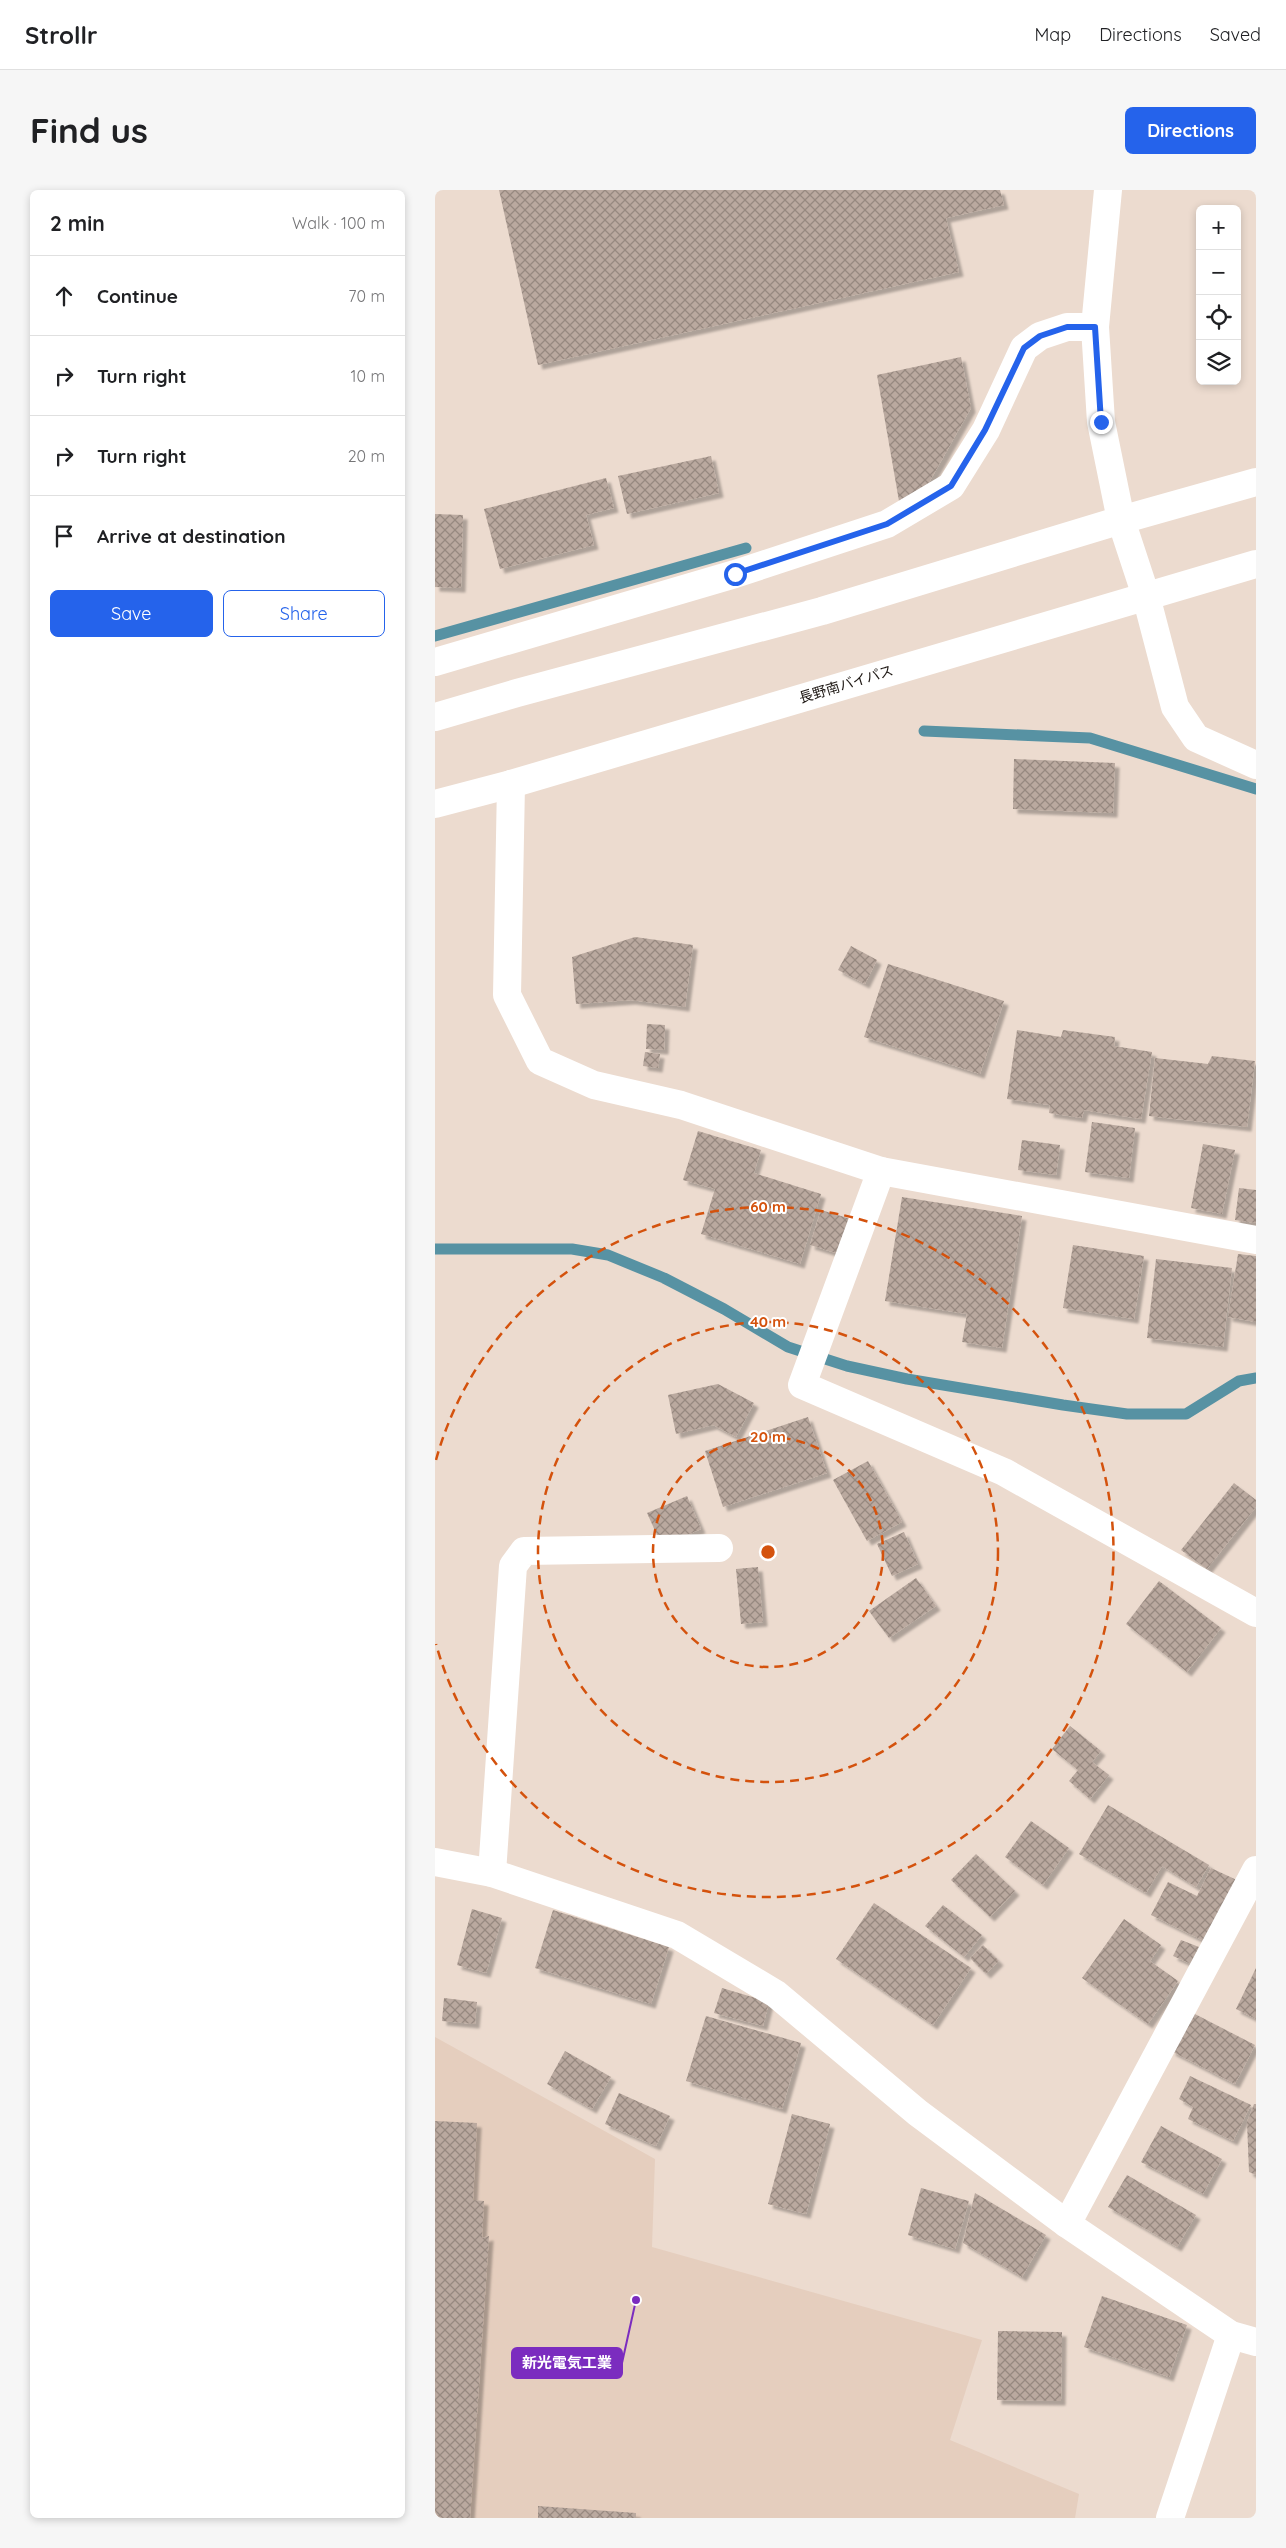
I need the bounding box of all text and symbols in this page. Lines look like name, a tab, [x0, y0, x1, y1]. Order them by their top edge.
text: Strollr	[25, 20, 97, 50]
text: Map	[1034, 23, 1071, 46]
text: Directions	[1099, 23, 1182, 46]
text: Saved	[1210, 23, 1261, 46]
button: Directions	[1125, 107, 1256, 154]
text: Find us	[30, 108, 148, 152]
map controls	[1196, 205, 1241, 385]
button: +	[1196, 205, 1241, 250]
text: 2 min	[50, 210, 105, 236]
text: Walk · 100 m	[292, 213, 385, 233]
button: −	[1196, 250, 1241, 295]
icon: ahead	[50, 282, 78, 310]
text: Continue	[97, 284, 178, 308]
text: 70 m	[348, 286, 385, 306]
button: locate	[1196, 295, 1241, 340]
button: layers	[1196, 340, 1241, 385]
icon: right	[50, 362, 78, 390]
text: Turn right	[97, 364, 186, 388]
text: 10 m	[351, 366, 385, 386]
route end	[1090, 411, 1113, 434]
icon: right	[50, 442, 78, 470]
text: Turn right	[97, 444, 186, 468]
text: 20 m	[348, 446, 385, 466]
icon: arrive	[50, 522, 78, 550]
text: Arrive at destination	[97, 524, 286, 548]
route start	[724, 563, 747, 586]
button: Save	[50, 590, 213, 637]
button: Share	[223, 590, 385, 637]
street label: 長野南バイパス	[797, 661, 895, 707]
text: 60 m	[750, 1197, 786, 1216]
text: 40 m	[750, 1312, 786, 1331]
text: 20 m	[750, 1427, 786, 1446]
centre of rings	[759, 1543, 777, 1561]
callout: 新光電気工業	[512, 2348, 622, 2378]
text: 新光電気工業	[522, 2353, 612, 2372]

